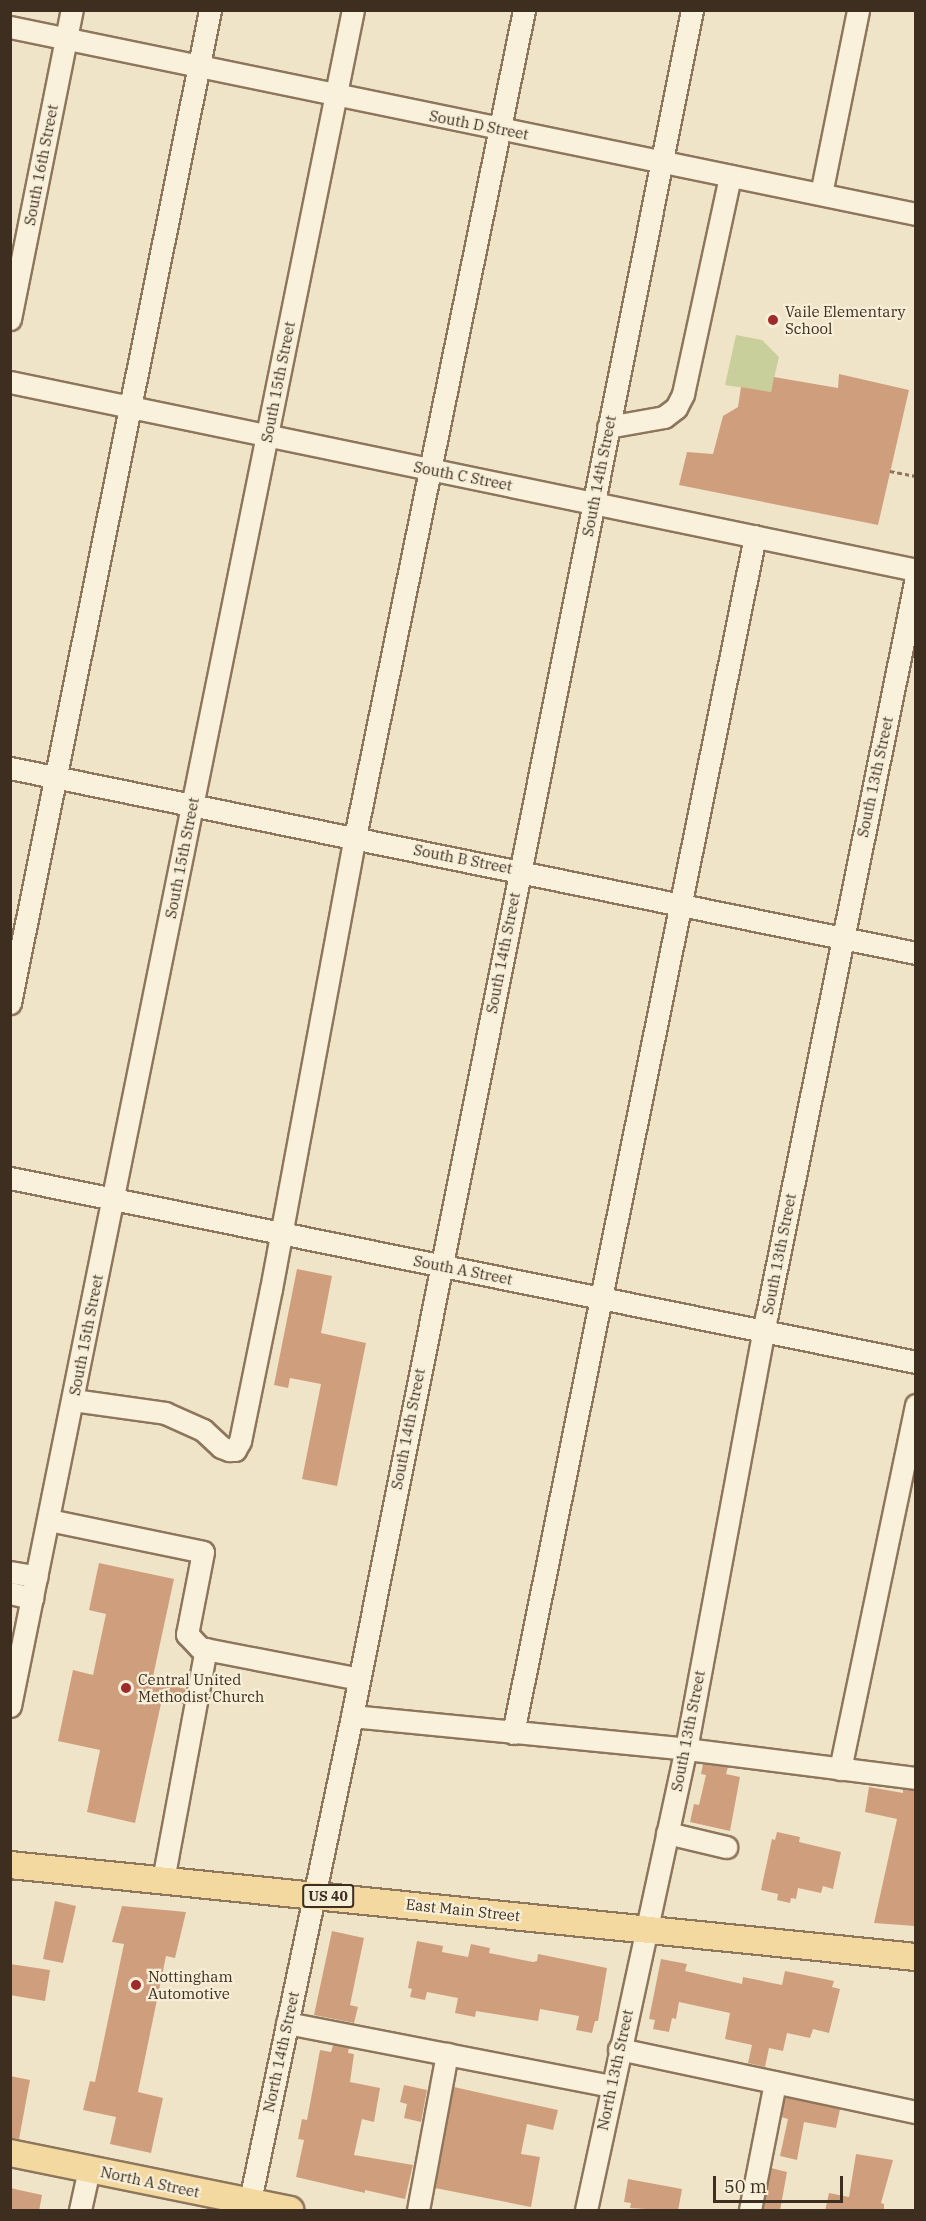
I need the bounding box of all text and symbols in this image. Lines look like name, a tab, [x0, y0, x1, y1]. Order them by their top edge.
street label: South 16th Street	[20, 103, 62, 227]
street label: South D Street	[428, 107, 530, 143]
place label: Vaile Elementary School	[785, 302, 906, 337]
marker: Vaile Elementary School	[766, 313, 780, 327]
street label: South 15th Street	[257, 320, 299, 444]
street label: South 14th Street	[578, 414, 620, 538]
street label: South C Street	[412, 458, 514, 494]
street label: South 13th Street	[853, 715, 897, 839]
street label: South 15th Street	[161, 796, 203, 920]
street label: South B Street	[412, 841, 514, 877]
street label: South 14th Street	[482, 891, 524, 1015]
street label: South 13th Street	[758, 1192, 800, 1316]
street label: South A Street	[412, 1252, 514, 1288]
street label: South 15th Street	[65, 1273, 107, 1397]
street label: South 14th Street	[387, 1367, 429, 1491]
street label: South 13th Street	[667, 1669, 709, 1793]
place label: Central United Methodist Church	[138, 1670, 264, 1705]
marker: Central United Methodist Church	[119, 1681, 133, 1695]
road number: US 40	[301, 1885, 355, 1907]
street label: East Main Street	[405, 1895, 521, 1925]
place label: Nottingham Automotive	[148, 1967, 233, 2002]
marker: Nottingham Automotive	[129, 1978, 143, 1992]
street label: North 14th Street	[259, 1990, 303, 2114]
street label: North 13th Street	[593, 2008, 637, 2132]
street label: North A Street	[99, 2163, 201, 2201]
scale bar	[716, 2164, 846, 2202]
text: 50 m	[724, 2175, 767, 2198]

